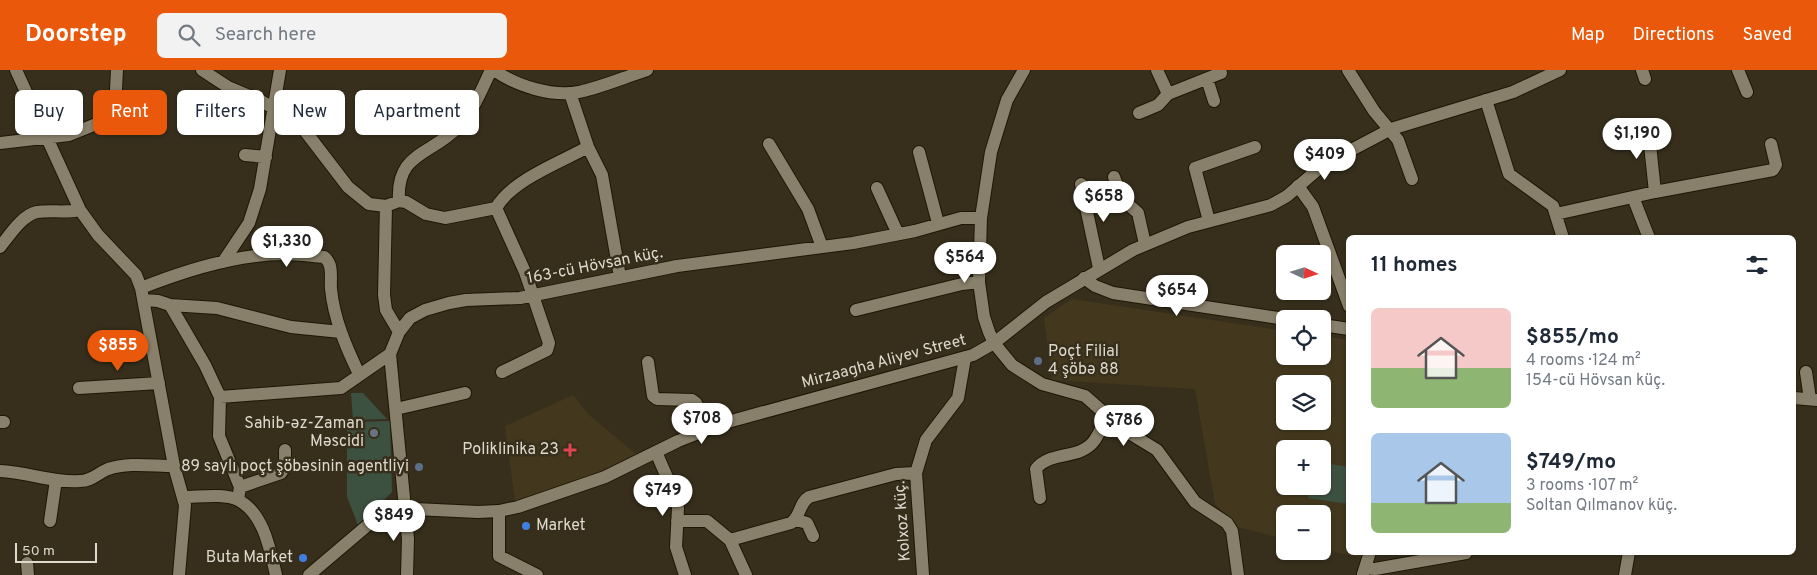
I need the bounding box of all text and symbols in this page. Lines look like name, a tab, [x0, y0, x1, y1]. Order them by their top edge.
search box	[157, 13, 507, 58]
text: Doorstep	[25, 20, 127, 50]
icon: search	[175, 21, 203, 49]
text: Search here	[215, 23, 316, 47]
text: Map	[1571, 24, 1605, 47]
text: Directions	[1633, 24, 1715, 47]
text: Saved	[1743, 24, 1792, 47]
chip: Buy	[15, 90, 83, 135]
chip: Rent	[93, 90, 167, 135]
chip: Filters	[177, 90, 264, 135]
chip: New	[274, 90, 345, 135]
chip: Apartment	[355, 90, 479, 135]
pin: $1,190	[1596, 118, 1678, 160]
text: $1,190	[1613, 124, 1661, 144]
pin: $409	[1295, 138, 1355, 181]
text: $409	[1305, 145, 1345, 165]
pin: $658	[1074, 180, 1134, 223]
text: $658	[1084, 187, 1124, 207]
pin: $1,330	[246, 226, 328, 268]
text: $1,330	[262, 232, 312, 252]
pin: $564	[935, 242, 995, 284]
street label: 163-cü Hövsan küç.	[525, 243, 665, 289]
north arrow	[1276, 245, 1331, 300]
map controls	[1276, 245, 1331, 560]
text: $564	[945, 248, 985, 268]
icon: filters	[1743, 251, 1771, 279]
text: 11 homes	[1371, 252, 1458, 279]
pin: $654	[1147, 274, 1207, 317]
text: $654	[1157, 281, 1197, 301]
button: locate	[1276, 310, 1331, 365]
text: $855/mo	[1526, 324, 1619, 351]
icon: home	[1411, 328, 1471, 388]
pin: $855	[88, 330, 148, 372]
street label: Mirzaagha Aliyev Street	[799, 330, 969, 394]
text: $855	[98, 336, 138, 356]
place label: Poçt Filial 4 şöbə 88	[1048, 342, 1119, 380]
text: 4 rooms · 124 m²	[1526, 351, 1641, 371]
marker: Poçt Filial 4 şöbə 88	[1032, 355, 1044, 367]
text: 154-cü Hövsan küç.	[1526, 371, 1665, 391]
button: layers	[1276, 375, 1331, 430]
pin: $708	[672, 402, 732, 445]
pin: $786	[1094, 404, 1154, 447]
text: $708	[683, 409, 721, 429]
text: $786	[1105, 411, 1143, 431]
place label: Sahib-əz-Zaman Məscidi	[244, 414, 364, 452]
marker: Sahib-əz-Zaman Məscidi	[368, 427, 380, 439]
place label: Poliklinika 23	[462, 440, 559, 460]
button: +	[1276, 440, 1331, 495]
marker: Poliklinika 23	[563, 443, 577, 457]
text: $749/mo	[1526, 449, 1616, 476]
icon: home	[1411, 453, 1471, 513]
place label: 89 saylı poçt şöbəsinin agentliyi	[181, 457, 409, 477]
marker: 89 saylı poçt şöbəsinin agentliyi	[413, 461, 425, 473]
pin: $749	[633, 474, 693, 517]
text: 3 rooms · 107 m²	[1526, 476, 1638, 496]
street label: Kolxoz küç.	[890, 480, 916, 562]
text: $749	[644, 481, 682, 501]
text: Soltan Qılmanov küç.	[1526, 496, 1677, 516]
pin: $849	[364, 500, 424, 542]
button: −	[1276, 505, 1331, 560]
text: $849	[374, 506, 414, 526]
place label: Market	[536, 516, 586, 536]
marker: Market	[520, 520, 532, 532]
scale bar	[15, 540, 98, 563]
text: 50 m	[22, 543, 55, 560]
place label: Buta Market	[206, 548, 293, 568]
marker: Buta Market	[297, 552, 309, 564]

